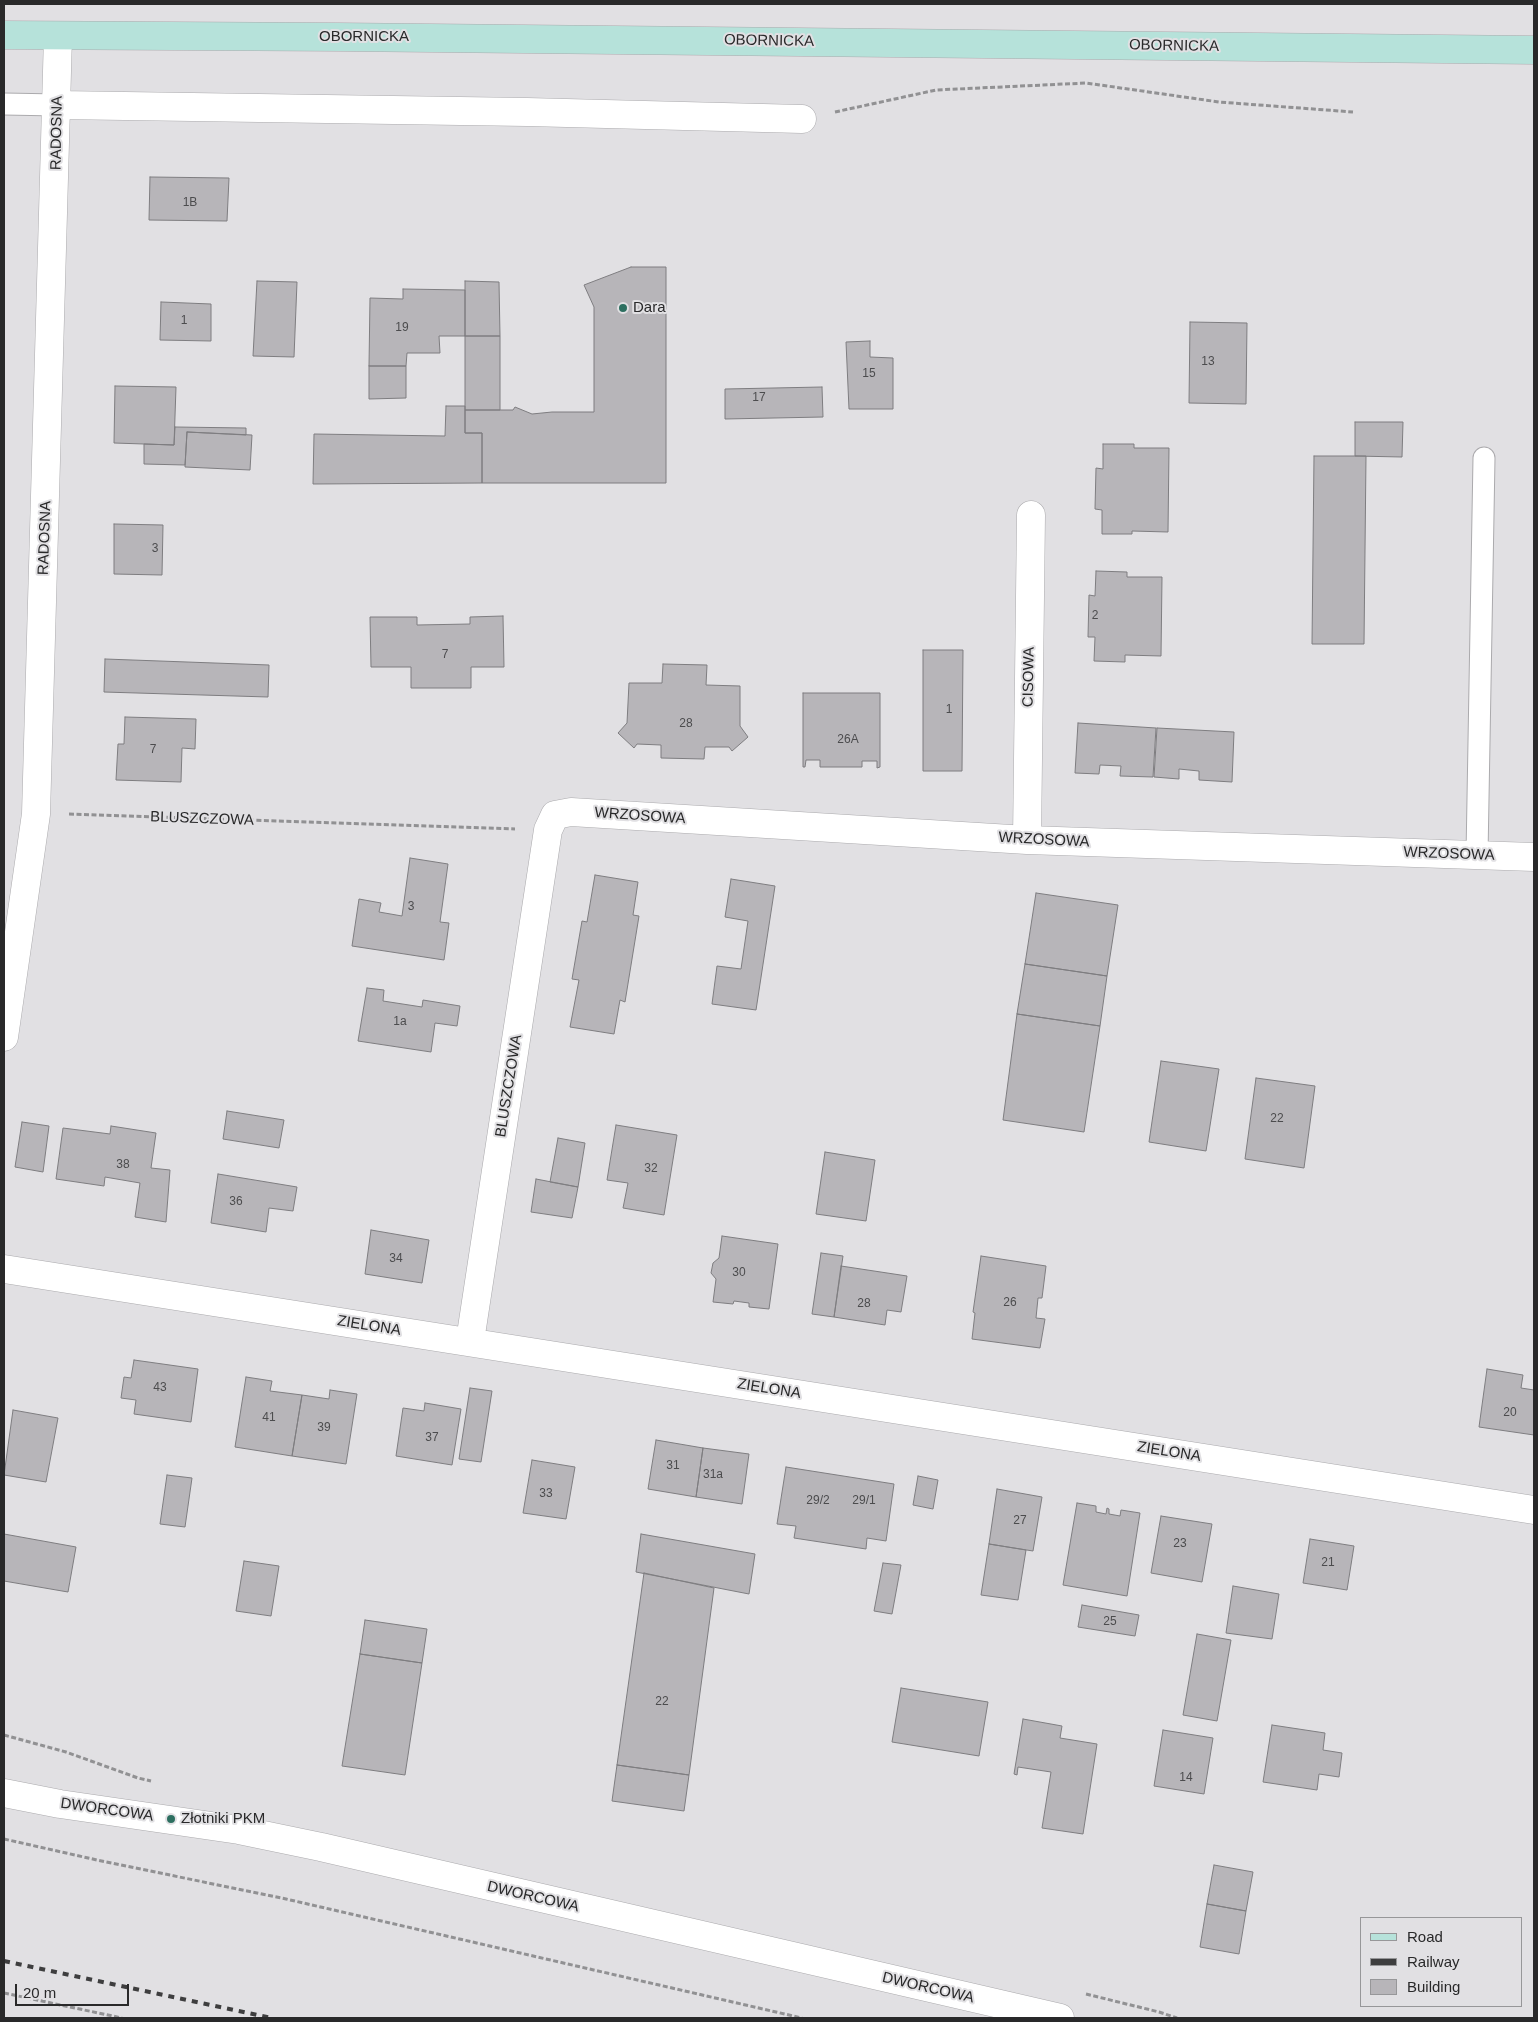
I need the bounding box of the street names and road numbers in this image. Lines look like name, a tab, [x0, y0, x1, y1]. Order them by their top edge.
street label: OBORNICKA	[319, 28, 409, 46]
street label: OBORNICKA	[724, 31, 814, 51]
street label: OBORNICKA	[1129, 36, 1219, 56]
street label: RADOSNA	[47, 96, 67, 170]
street label: RADOSNA	[35, 501, 55, 575]
street label: CISOWA	[1019, 647, 1039, 707]
street label: WRZOSOWA	[594, 804, 686, 828]
street label: BLUSZCZOWA	[150, 808, 254, 830]
street label: WRZOSOWA	[998, 829, 1090, 851]
street label: WRZOSOWA	[1403, 843, 1495, 865]
street label: BLUSZCZOWA	[492, 1033, 526, 1139]
street label: ZIELONA	[336, 1312, 402, 1340]
street label: ZIELONA	[736, 1375, 802, 1403]
street label: ZIELONA	[1136, 1438, 1202, 1466]
street label: DWORCOWA	[59, 1795, 155, 1825]
street label: DWORCOWA	[485, 1878, 581, 1916]
street label: DWORCOWA	[880, 1969, 976, 2007]

